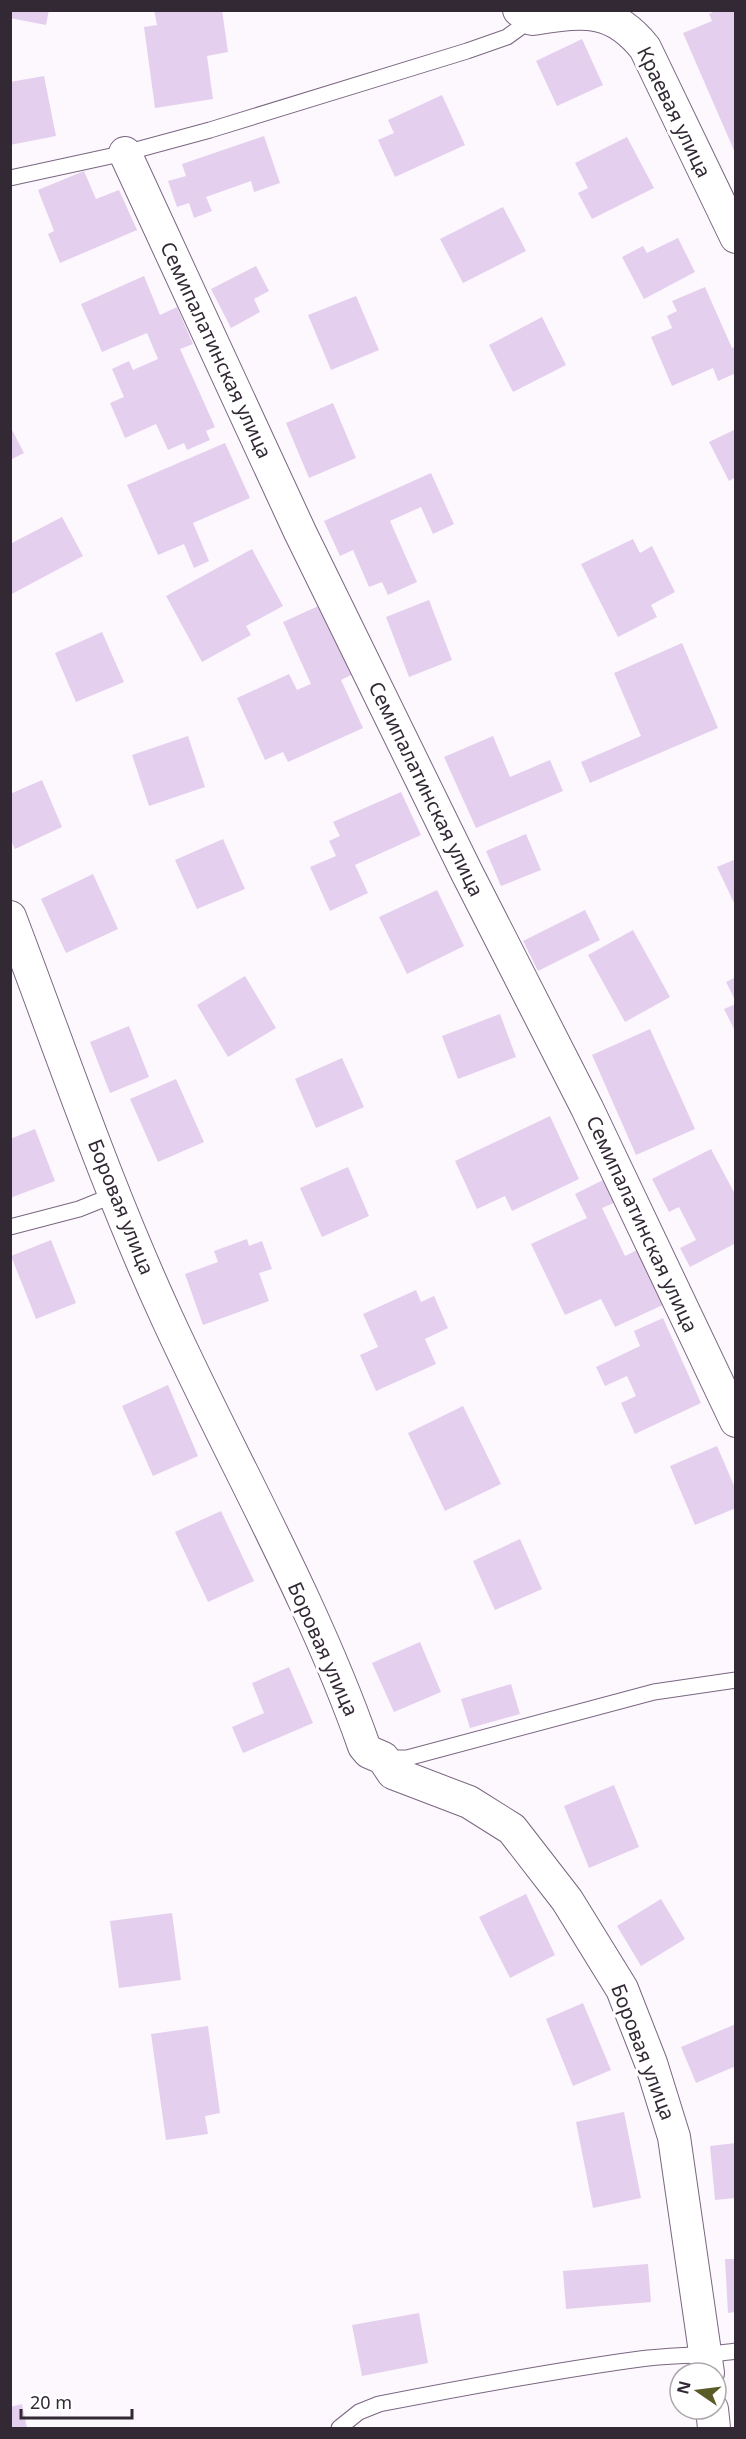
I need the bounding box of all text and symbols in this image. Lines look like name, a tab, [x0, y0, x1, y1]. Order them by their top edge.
street label: Краевая улица	[631, 42, 718, 182]
street label: Семипалатинская улица	[154, 237, 279, 463]
street label: Семипалатинская улица	[363, 677, 490, 901]
street label: Семипалатинская улица	[580, 1111, 705, 1337]
street label: Боровая улица	[82, 1135, 161, 1279]
street label: Боровая улица	[282, 1578, 365, 1720]
street label: Боровая улица	[605, 1980, 682, 2124]
north arrow	[668, 2361, 728, 2421]
text: N	[671, 2378, 696, 2396]
scale bar	[21, 2382, 132, 2420]
text: 20 m	[30, 2390, 72, 2414]

